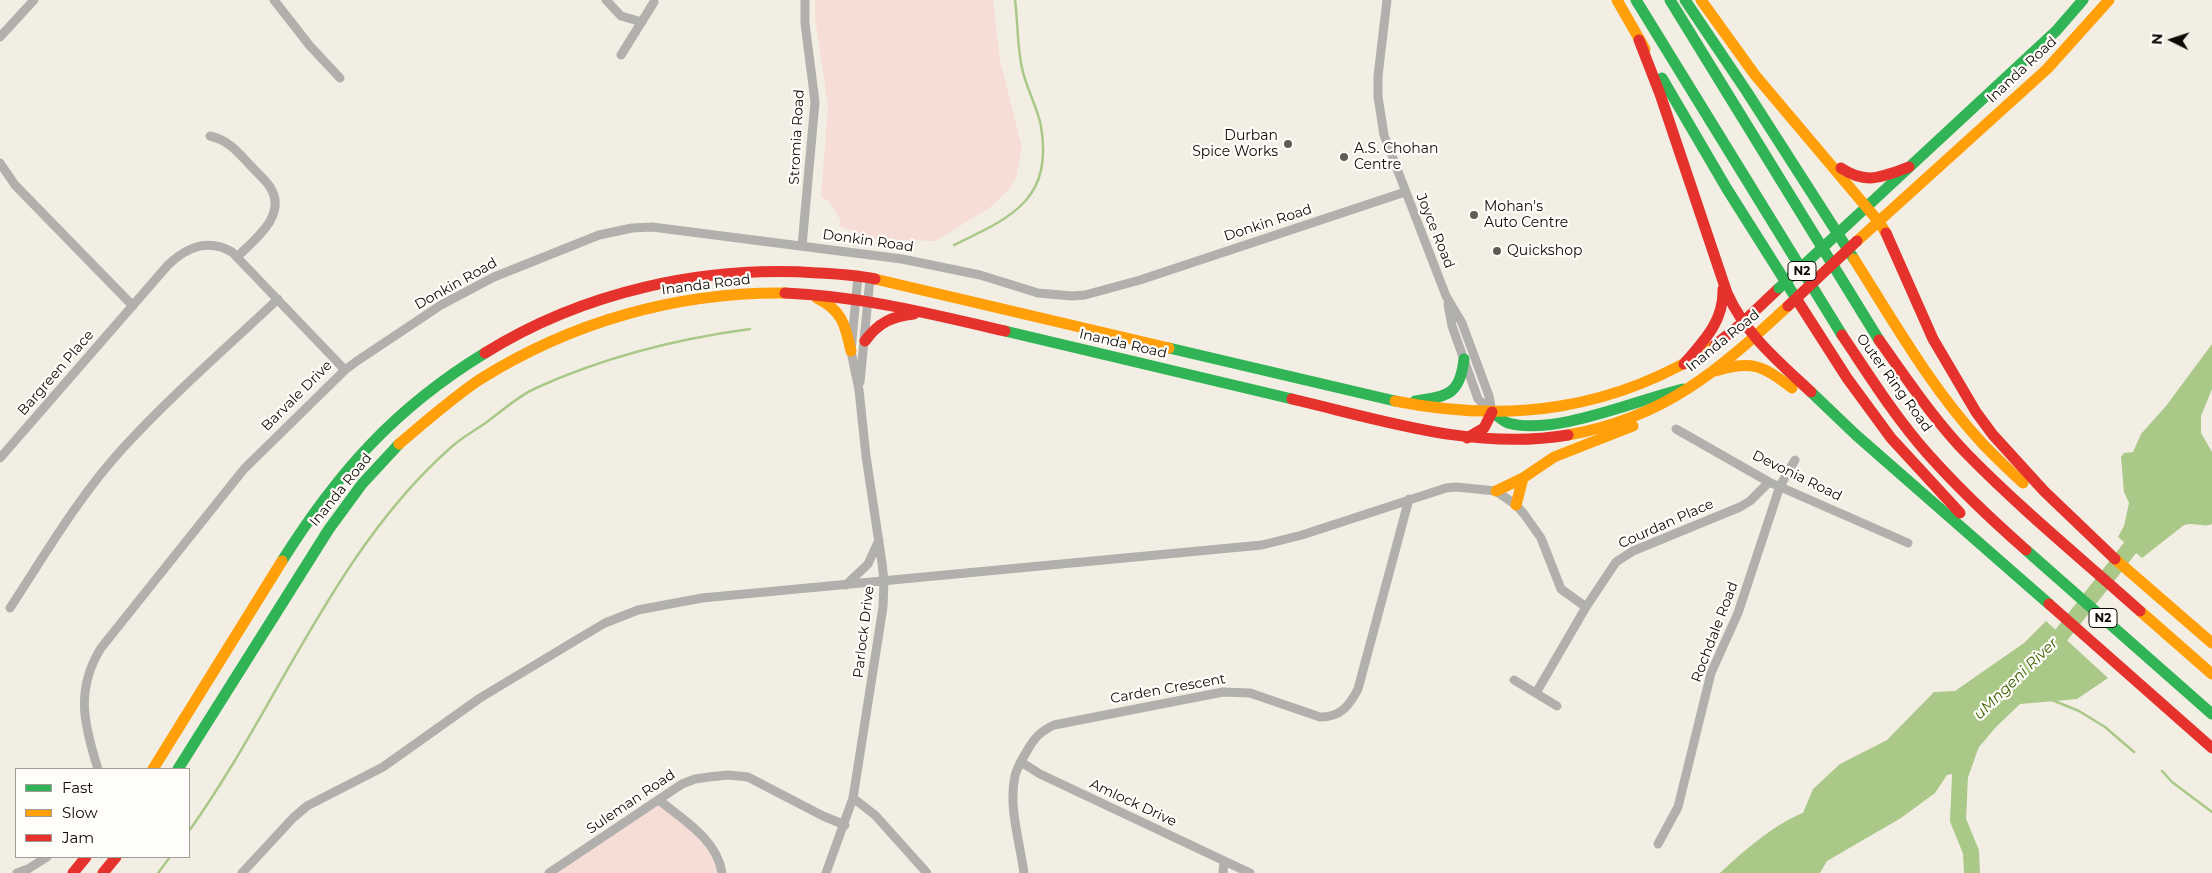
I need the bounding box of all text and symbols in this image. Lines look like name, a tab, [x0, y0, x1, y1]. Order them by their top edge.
north arrow	[2147, 15, 2197, 65]
street label: Inanda Road	[1984, 33, 2060, 107]
text: N	[2148, 33, 2166, 45]
street label: Stromia Road	[786, 89, 808, 185]
place label: Durban Spice Works	[1192, 128, 1278, 160]
marker: Durban Spice Works	[1282, 138, 1294, 150]
place label: A.S. Chohan Centre	[1354, 141, 1439, 174]
marker: A.S. Chohan Centre	[1338, 151, 1350, 163]
street label: Joyce Road	[1412, 191, 1458, 271]
place label: Mohan's Auto Centre	[1484, 199, 1568, 232]
street label: Donkin Road	[1222, 201, 1314, 245]
marker: Mohan's Auto Centre	[1468, 209, 1480, 221]
street label: Donkin Road	[821, 226, 915, 256]
place label: Quickshop	[1507, 243, 1582, 259]
marker: Quickshop	[1491, 245, 1503, 257]
street label: Donkin Road	[412, 254, 500, 314]
road number: N2	[1788, 262, 1816, 280]
street label: Inanda Road	[661, 271, 751, 299]
street label: Inanda Road	[1683, 306, 1763, 376]
street label: Inanda Road	[1078, 326, 1168, 362]
street label: Bargreen Place	[14, 327, 98, 419]
street label: Outer Ring Road	[1853, 331, 1935, 435]
street label: Barvale Drive	[258, 357, 336, 435]
street label: Devonia Road	[1749, 447, 1845, 505]
street label: Inanda Road	[306, 450, 376, 530]
street label: Courdan Place	[1616, 496, 1716, 552]
street label: Rochdale Road	[1688, 579, 1742, 685]
street label: Parlock Drive	[850, 585, 878, 679]
road number: N2	[2089, 608, 2117, 628]
water label: uMngeni River	[1970, 634, 2062, 724]
street label: Carden Crescent	[1109, 671, 1227, 707]
street label: Suleman Road	[584, 766, 678, 838]
legend	[15, 768, 190, 858]
street label: Amlock Drive	[1087, 776, 1179, 830]
text: Fast	[62, 778, 93, 797]
text: Slow	[62, 803, 98, 822]
text: Jam	[62, 828, 94, 847]

